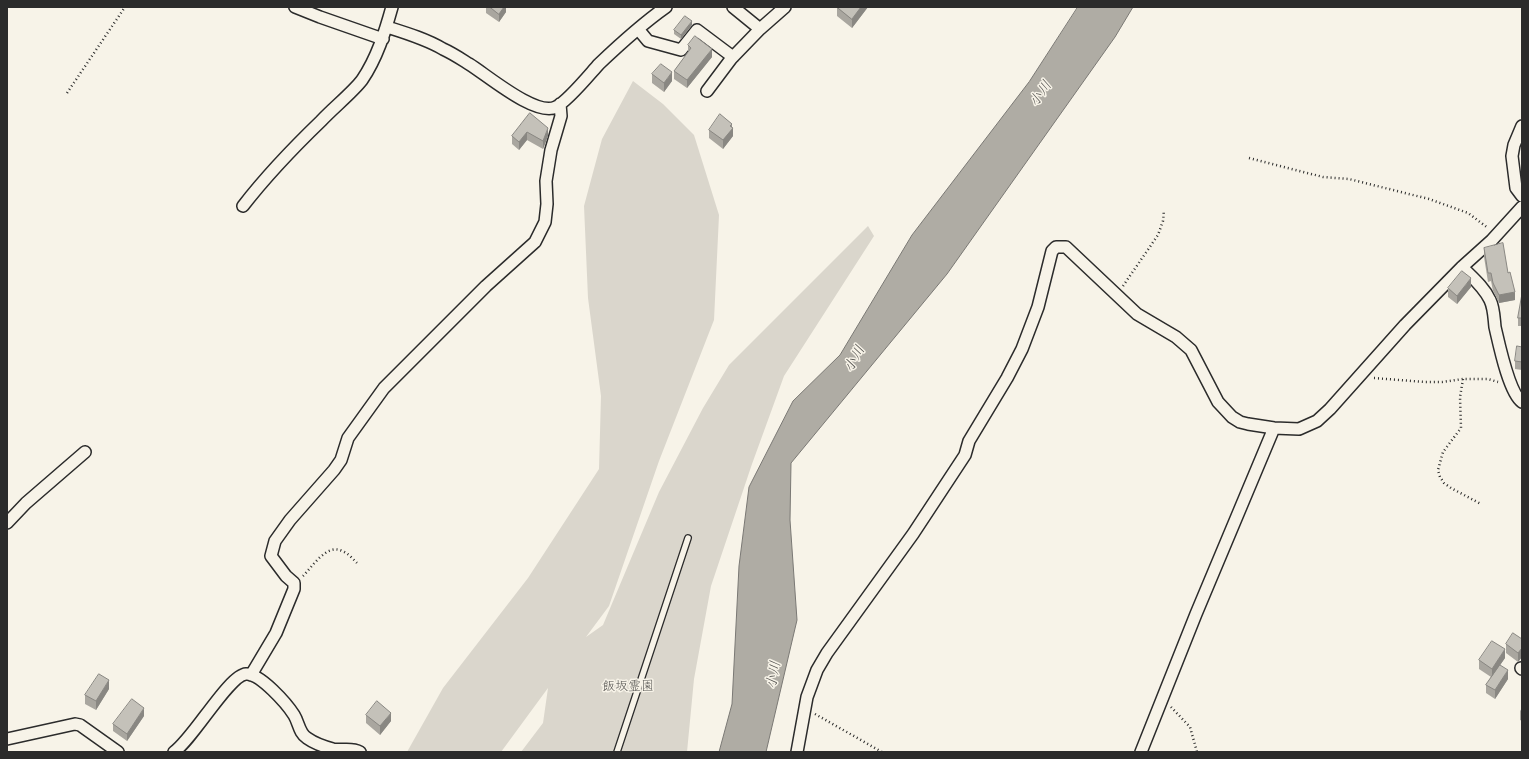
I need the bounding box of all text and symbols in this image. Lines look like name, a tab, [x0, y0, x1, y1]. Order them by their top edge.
water label: 小川	[1026, 78, 1056, 110]
water label: 小川	[841, 343, 869, 375]
water label: 小川	[763, 660, 785, 690]
park label: 飯坂霊園	[602, 679, 654, 695]

